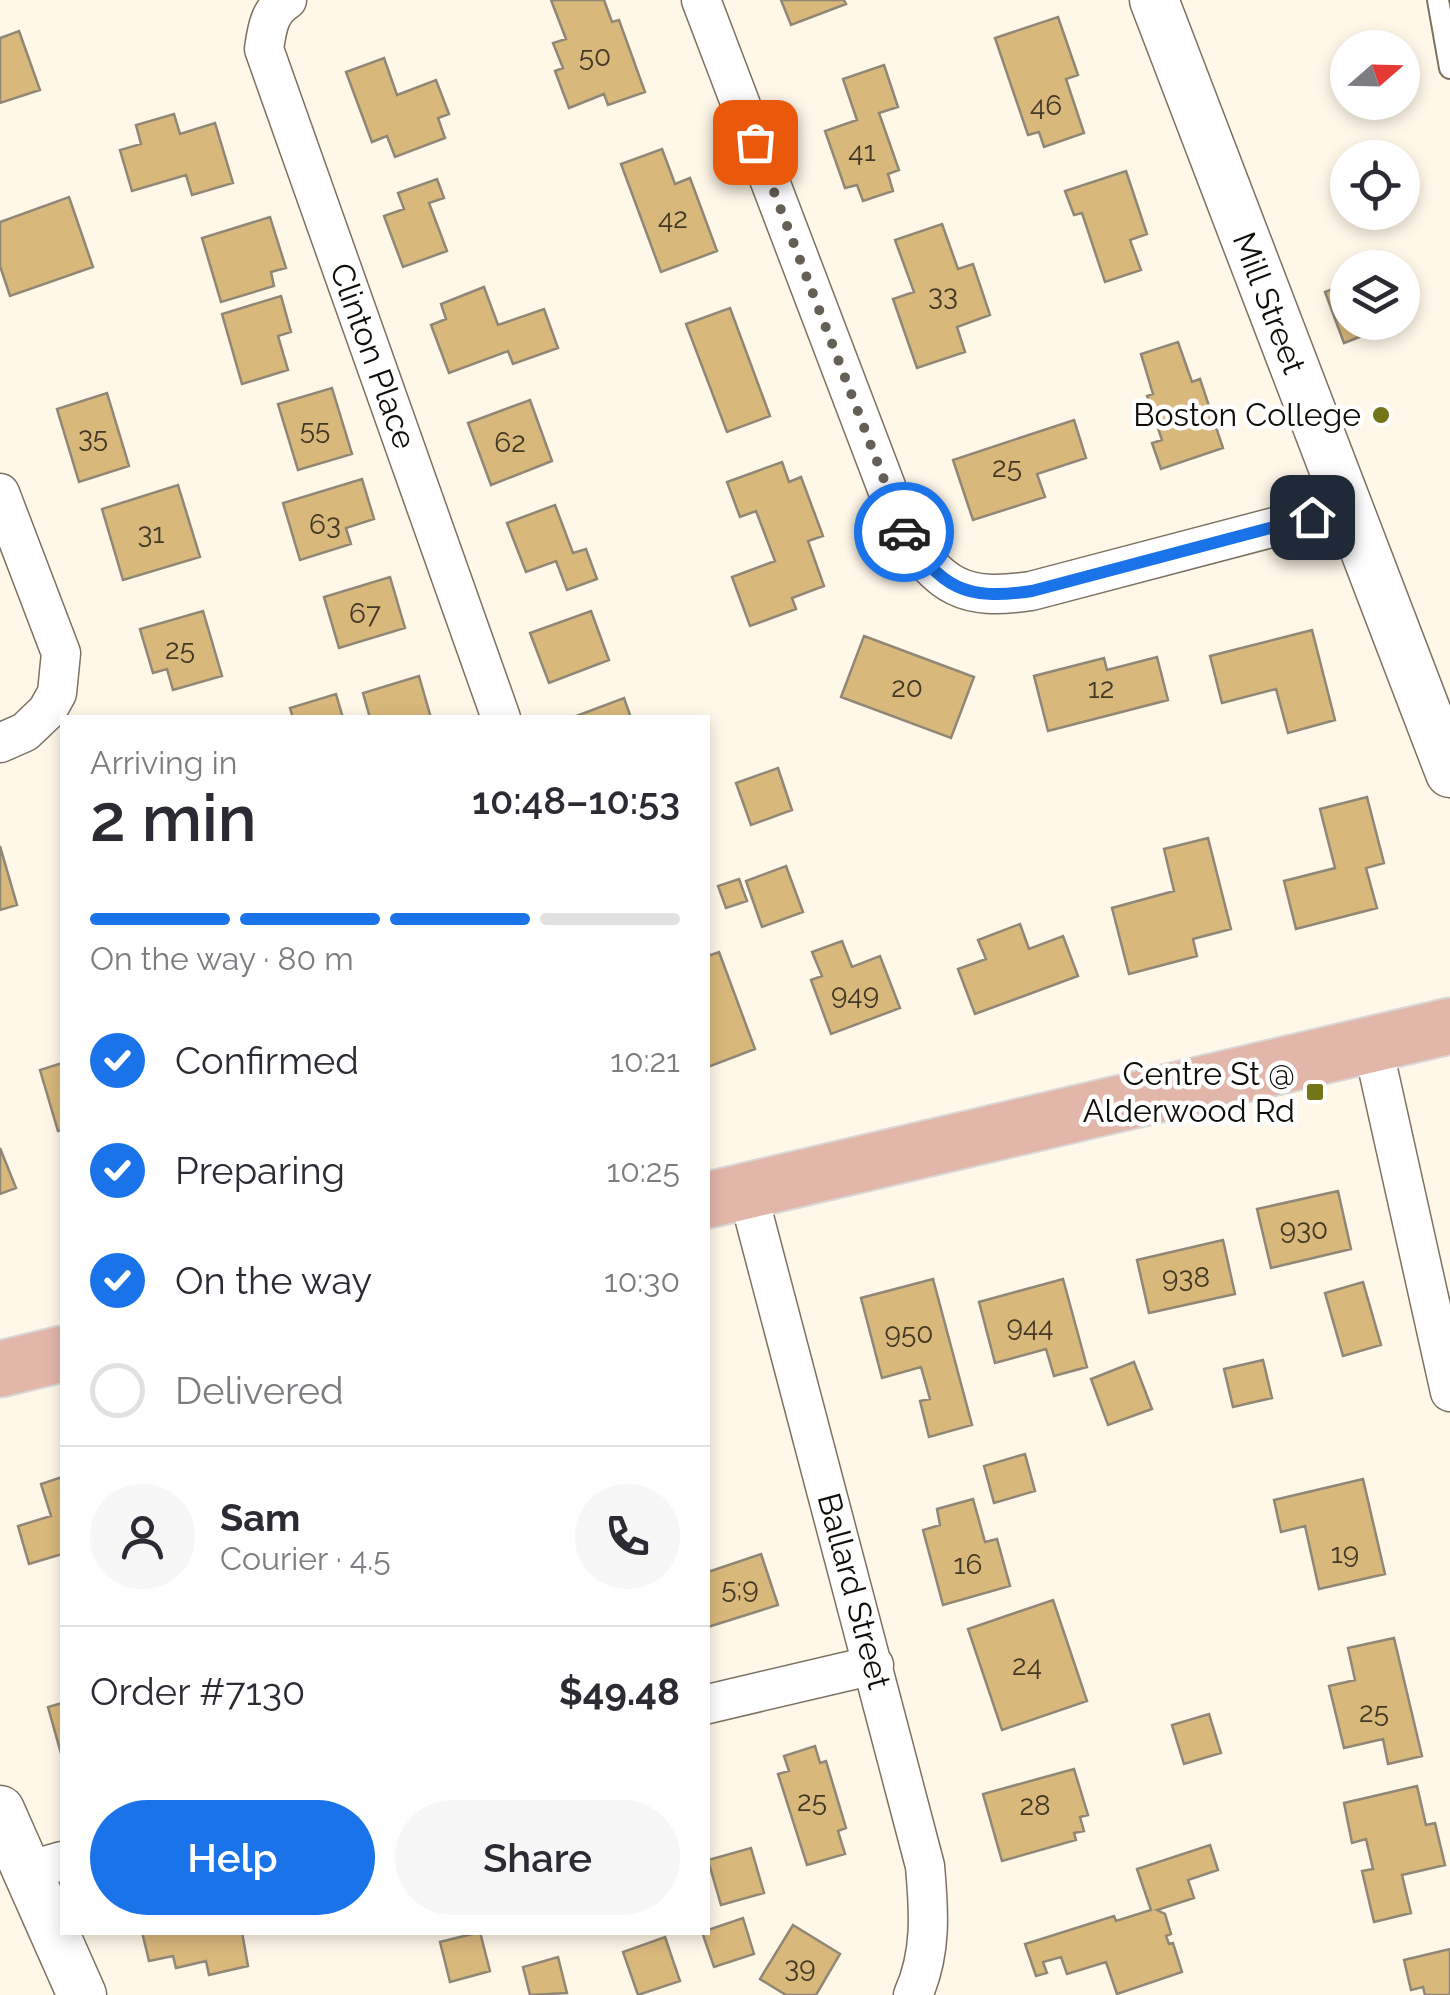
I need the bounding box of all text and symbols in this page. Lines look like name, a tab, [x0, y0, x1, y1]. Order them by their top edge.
north arrow	[1330, 30, 1420, 120]
map controls	[1330, 30, 1420, 340]
house number: 50	[579, 40, 611, 73]
house number: 46	[1030, 89, 1062, 122]
pin	[713, 100, 798, 185]
icon: bag	[728, 115, 783, 170]
house number: 41	[848, 135, 876, 168]
button: locate	[1330, 140, 1420, 230]
house number: 42	[658, 202, 688, 235]
street label: Mill Street	[1226, 227, 1313, 379]
button: layers	[1330, 250, 1420, 340]
street label: Clinton Place	[323, 258, 424, 454]
house number: 33	[928, 279, 958, 312]
place label: Boston College	[1133, 396, 1361, 433]
marker: Boston College	[1370, 404, 1392, 426]
house number: 55	[300, 413, 330, 446]
house number: 35	[78, 421, 108, 454]
house number: 62	[494, 426, 526, 459]
house number: 25	[992, 451, 1022, 484]
pin	[1270, 475, 1355, 560]
courier	[854, 482, 954, 582]
icon: home	[1285, 490, 1340, 545]
icon: car	[877, 505, 932, 560]
house number: 63	[309, 508, 341, 541]
house number: 31	[138, 517, 164, 550]
house number: 67	[349, 597, 381, 630]
house number: 25	[165, 633, 195, 666]
house number: 20	[891, 671, 923, 704]
house number: 12	[1088, 672, 1114, 705]
text: Arriving in	[90, 744, 237, 781]
text: 10:48–10:53	[472, 778, 680, 823]
text: 2 min	[90, 780, 257, 856]
text: On the way · 80 m	[90, 940, 354, 977]
house number: 949	[831, 978, 879, 1011]
icon: check	[90, 1033, 145, 1088]
text: Confirmed	[175, 1038, 359, 1083]
text: 10:21	[610, 1042, 680, 1079]
place label: Centre St @ Alderwood Rd	[1083, 1055, 1295, 1129]
marker: Centre St @ Alderwood Rd	[1304, 1081, 1326, 1103]
icon: check	[90, 1143, 145, 1198]
text: Preparing	[175, 1148, 345, 1193]
text: 10:25	[607, 1152, 680, 1189]
house number: 930	[1280, 1213, 1328, 1246]
icon: check	[90, 1253, 145, 1308]
text: On the way	[175, 1258, 372, 1303]
house number: 938	[1162, 1261, 1210, 1294]
text: 10:30	[604, 1262, 680, 1299]
house number: 944	[1007, 1310, 1053, 1343]
house number: 950	[885, 1317, 933, 1350]
text: Delivered	[175, 1368, 344, 1413]
button: person	[90, 1484, 195, 1589]
button: phone	[575, 1484, 680, 1589]
street label: Ballard Street	[811, 1489, 898, 1693]
text: Sam	[220, 1495, 300, 1540]
house number: 19	[1331, 1537, 1359, 1570]
text: Courier · 4.5	[220, 1540, 391, 1577]
house number: 16	[954, 1548, 982, 1581]
house number: 5;9	[721, 1572, 759, 1605]
house number: 24	[1012, 1649, 1042, 1682]
text: Order #7130	[90, 1669, 305, 1714]
text: $49.48	[559, 1669, 680, 1714]
house number: 25	[1359, 1696, 1389, 1729]
house number: 25	[797, 1785, 827, 1818]
house number: 28	[1019, 1789, 1051, 1822]
button: Help	[90, 1800, 375, 1915]
button: Share	[395, 1800, 680, 1915]
house number: 39	[784, 1951, 816, 1984]

